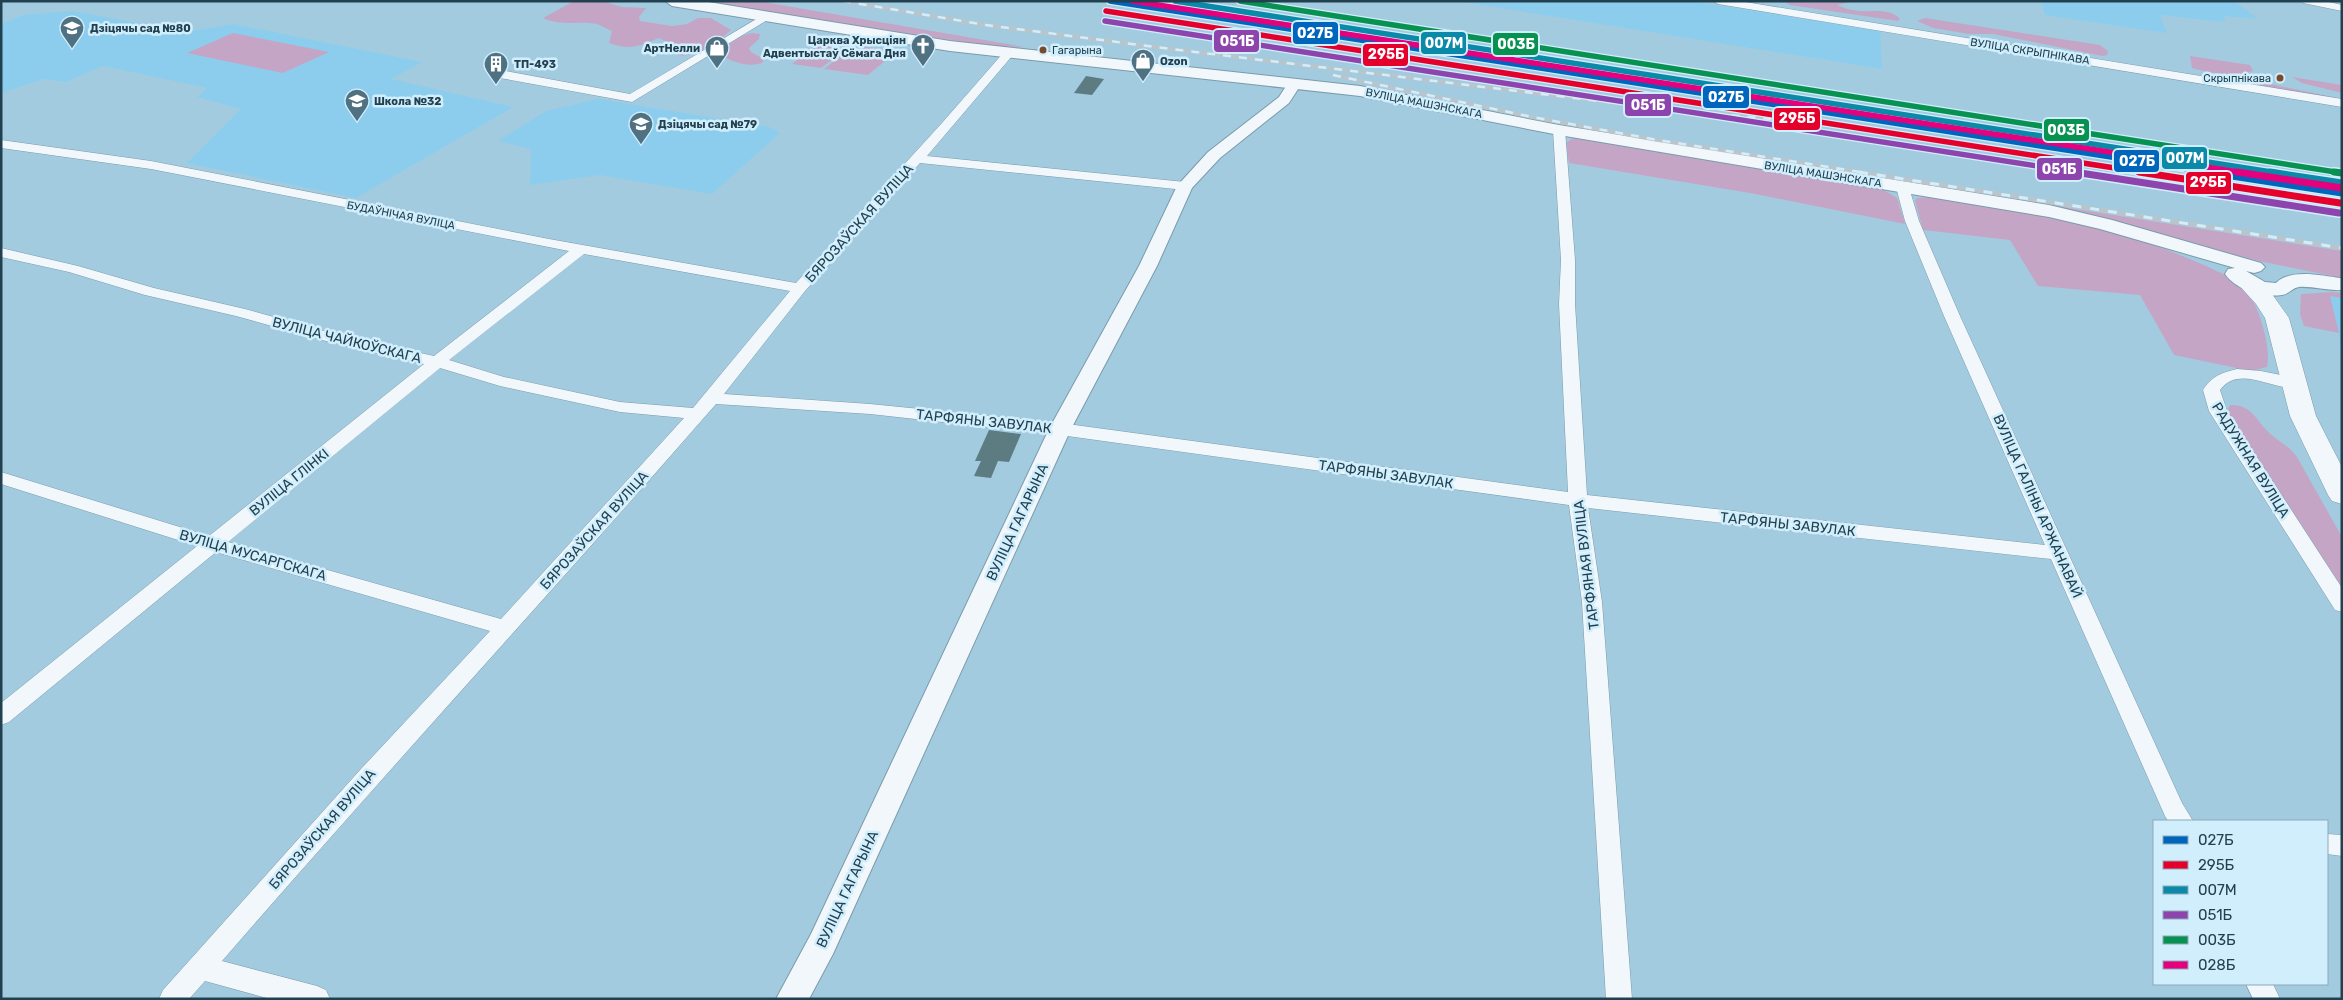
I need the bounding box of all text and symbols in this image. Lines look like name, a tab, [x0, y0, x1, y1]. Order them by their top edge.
school or university icon: Дзіцячы сад №80	[59, 15, 85, 49]
line badge: 027Б	[1292, 21, 1339, 45]
place label: Дзіцячы сад №80	[90, 22, 191, 35]
text: 027Б	[1297, 25, 1334, 42]
line badge: 051Б	[1213, 29, 1260, 53]
line badge: 007М	[1420, 31, 1467, 55]
line badge: 003Б	[1492, 32, 1539, 56]
church icon: Царква Хрысціян Адвентыстаў Сёмага Дня	[910, 33, 936, 67]
text: 051Б	[1220, 33, 1255, 50]
place label: Царква Хрысціян Адвентыстаў Сёмага Дня	[763, 34, 906, 60]
shop icon: АртНелли	[704, 35, 730, 69]
text: 007М	[1425, 35, 1463, 52]
text: 003Б	[1497, 36, 1536, 53]
street label: ВУЛІЦА СКРЫПНІКАВА	[1969, 36, 2091, 67]
place label: АртНелли	[644, 42, 700, 55]
line badge: 295Б	[1362, 43, 1409, 67]
place label: Гагарына	[1052, 44, 1102, 57]
marker: Гагарына	[1038, 45, 1048, 55]
text: 295Б	[1368, 46, 1405, 63]
shop icon: Ozon	[1130, 48, 1156, 82]
building icon: ТП-493	[483, 51, 509, 85]
place label: Ozon	[1160, 55, 1188, 68]
place label: ТП-493	[514, 58, 556, 71]
place label: Скрыпнікава	[2203, 72, 2271, 85]
marker: Скрыпнікава	[2275, 73, 2285, 83]
line badge: 027Б	[1702, 85, 1750, 109]
street label: ВУЛІЦА МАШЭНСКАГА	[1364, 86, 1484, 121]
school or university icon: Школа №32	[344, 88, 370, 122]
text: 027Б	[1708, 89, 1745, 106]
line badge: 051Б	[1624, 93, 1672, 117]
place label: Школа №32	[374, 95, 441, 108]
text: 051Б	[1631, 97, 1666, 114]
line badge: 295Б	[1773, 107, 1821, 131]
text: 295Б	[1779, 110, 1816, 127]
school or university icon: Дзіцячы сад №79	[628, 111, 654, 145]
place label: Дзіцячы сад №79	[658, 118, 757, 131]
line badge: 003Б	[2043, 118, 2090, 142]
text: 003Б	[2047, 122, 2086, 139]
line badge: 007М	[2161, 146, 2208, 170]
line badge: 027Б	[2113, 149, 2160, 173]
text: 007М	[2166, 150, 2204, 167]
text: 027Б	[2119, 153, 2156, 170]
line badge: 051Б	[2036, 157, 2083, 181]
street label: БЯРОЗАЎСКАЯ ВУЛІЦА	[801, 159, 918, 286]
street label: ВУЛІЦА МАШЭНСКАГА	[1763, 159, 1883, 190]
text: 051Б	[2042, 161, 2077, 178]
line badge: 295Б	[2185, 171, 2232, 195]
text: 295Б	[2190, 174, 2227, 191]
street label: БУДАЎНІЧАЯ ВУЛІЦА	[346, 199, 457, 233]
street label: ВУЛІЦА ЧАЙКОЎСКАГА	[271, 313, 424, 367]
street label: РАДУЖНАЯ ВУЛІЦА	[2208, 399, 2293, 522]
street label: ТАРФЯНЫ ЗАВУЛАК	[915, 406, 1053, 437]
street label: ВУЛІЦА ГАЛІНЫ АРЖАНАВАЙ	[1989, 411, 2087, 601]
street label: ВУЛІЦА ГЛІНКІ	[246, 445, 332, 520]
street label: ТАРФЯНЫ ЗАВУЛАК	[1317, 457, 1455, 492]
street label: ВУЛІЦА ГАГАРЫНА	[983, 460, 1052, 583]
street label: БЯРОЗАЎСКАЯ ВУЛІЦА	[536, 466, 653, 593]
street label: ТАРФЯНАЯ ВУЛІЦА	[1570, 499, 1603, 631]
street label: ТАРФЯНЫ ЗАВУЛАК	[1719, 509, 1857, 540]
street label: ВУЛІЦА МУСАРГСКАГА	[177, 526, 329, 585]
street label: БЯРОЗАЎСКАЯ ВУЛІЦА	[265, 765, 380, 893]
legend	[2153, 820, 2328, 985]
street label: ВУЛІЦА ГАГАРЫНА	[813, 827, 882, 950]
text: 027Б	[2198, 831, 2234, 849]
text: 295Б	[2198, 856, 2235, 874]
text: 007М	[2198, 881, 2237, 899]
text: 051Б	[2198, 906, 2233, 924]
text: 003Б	[2198, 931, 2236, 949]
text: 028Б	[2198, 956, 2236, 974]

